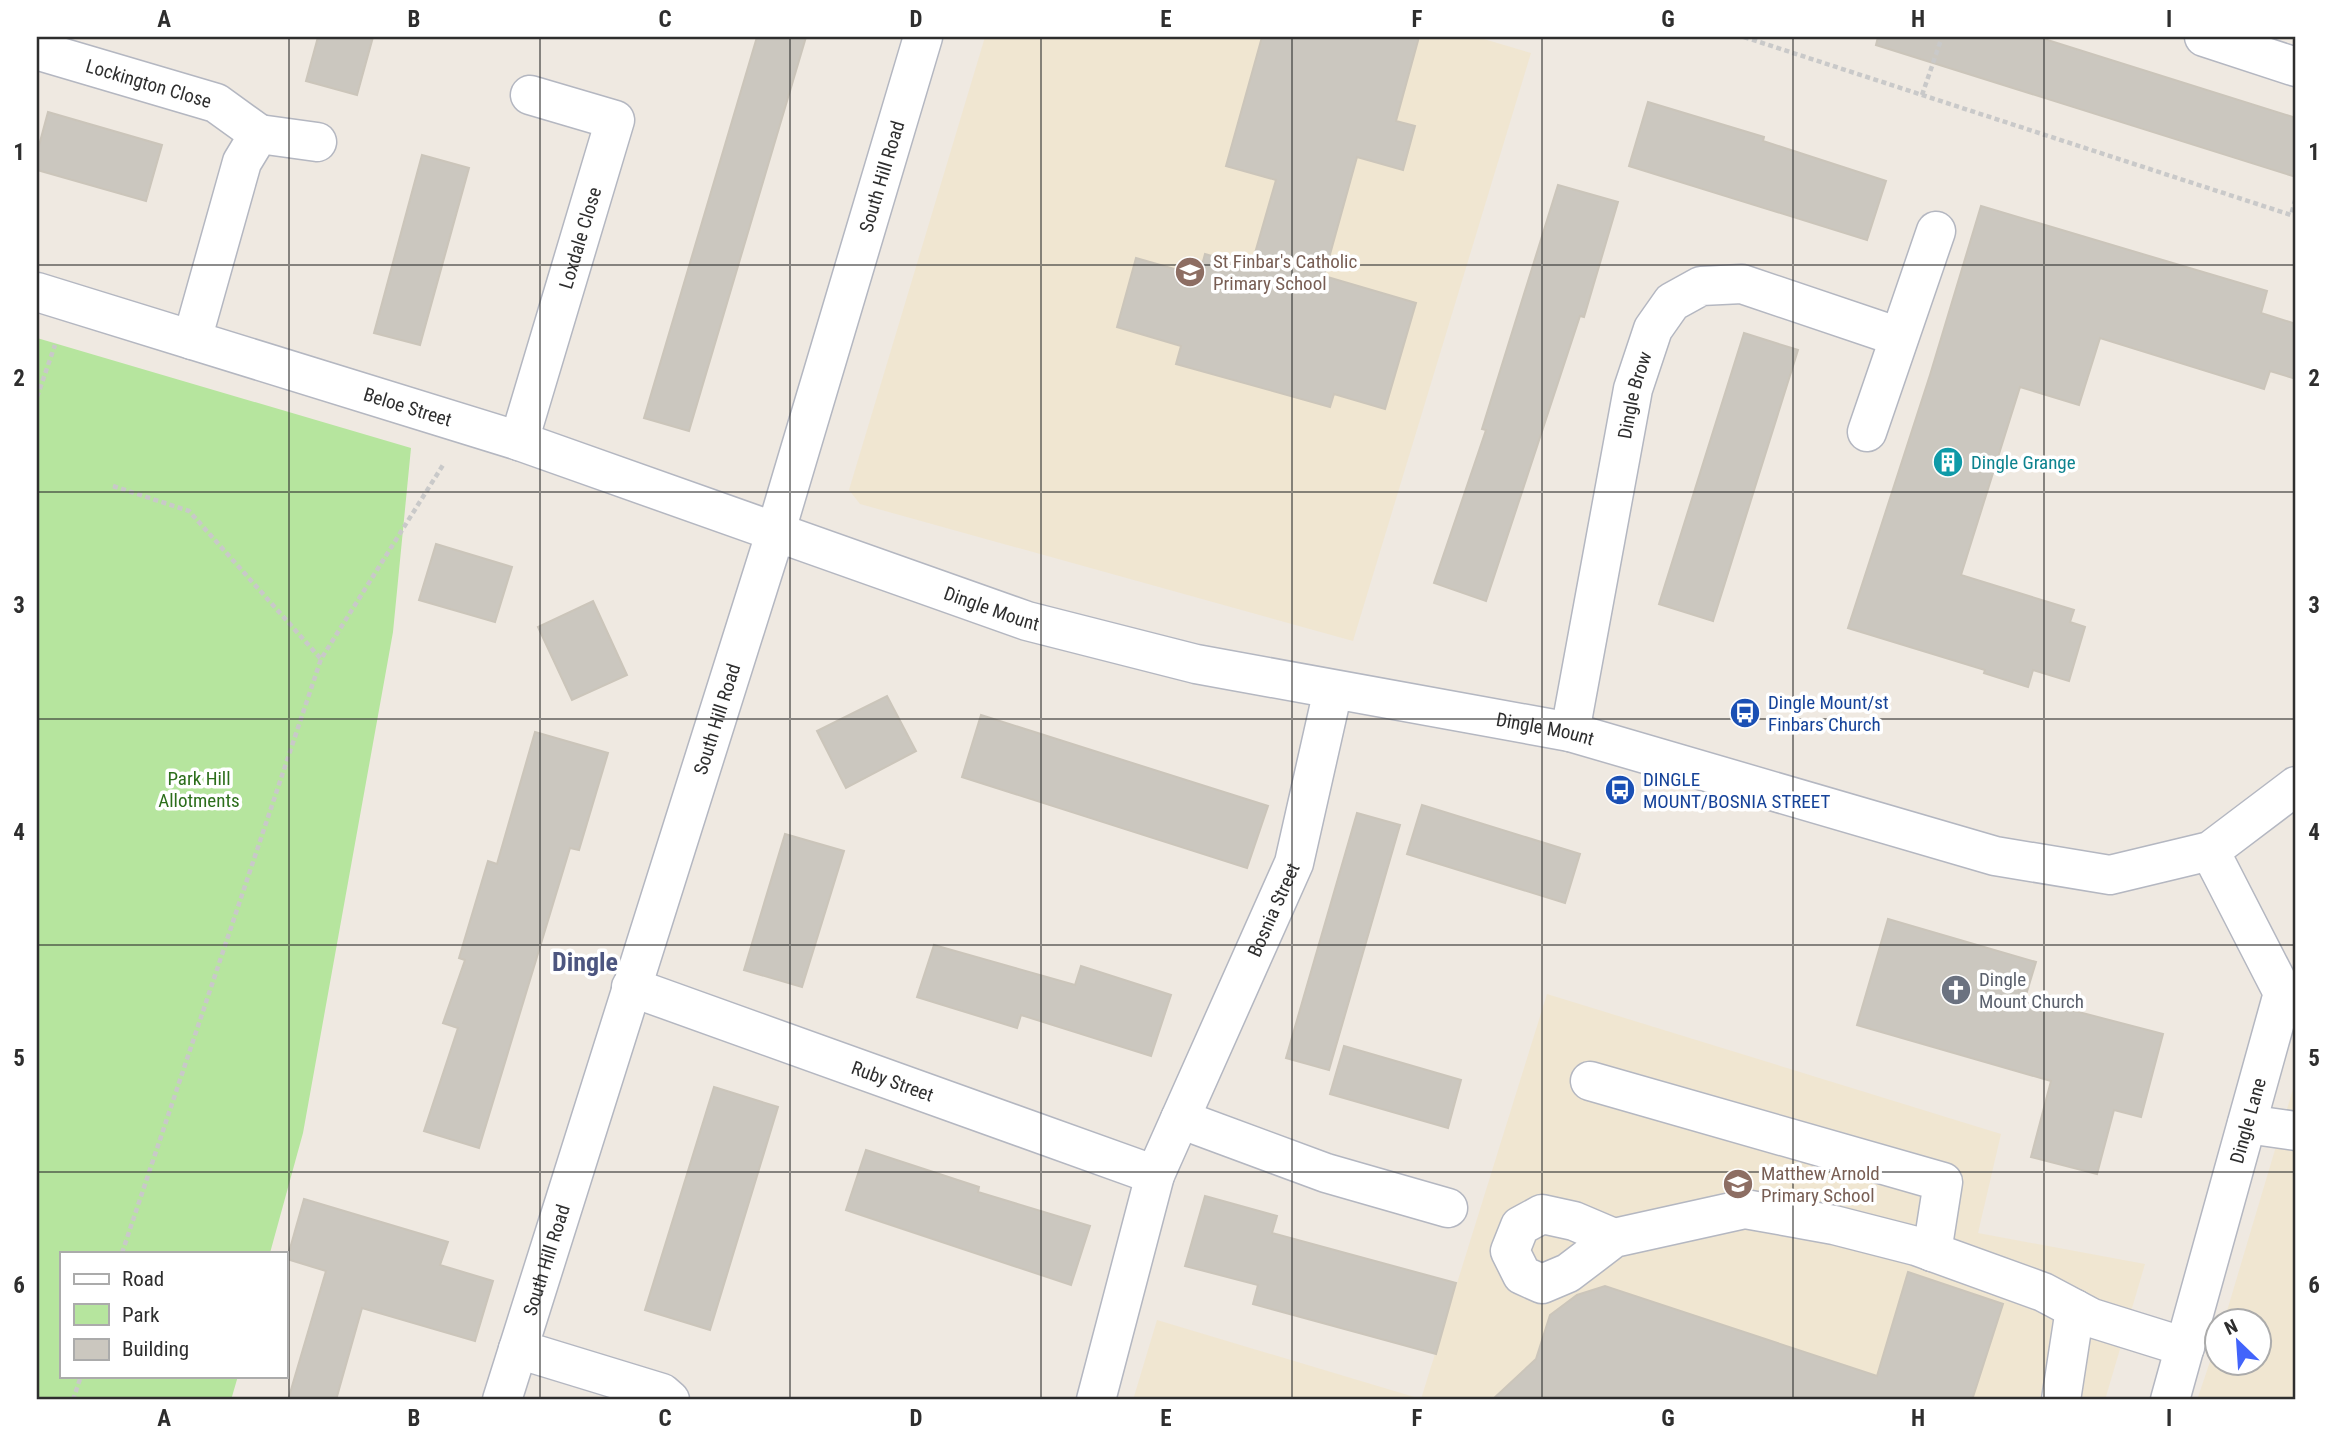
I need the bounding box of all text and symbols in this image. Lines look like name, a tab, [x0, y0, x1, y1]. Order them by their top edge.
text: A	[157, 6, 171, 33]
text: B	[408, 6, 420, 33]
text: C	[658, 6, 672, 33]
text: D	[910, 6, 923, 33]
text: E	[1160, 6, 1172, 33]
text: F	[1412, 6, 1423, 33]
text: G	[1661, 6, 1675, 33]
text: H	[1911, 6, 1925, 33]
text: I	[2166, 6, 2172, 33]
street label: Lockington Close	[83, 54, 214, 113]
street label: South Hill Road	[854, 118, 909, 235]
text: 1	[13, 139, 25, 166]
text: 1	[2308, 139, 2320, 166]
street label: Loxdale Close	[554, 184, 606, 292]
place label: St Finbar's Catholic Primary School	[1213, 250, 1357, 295]
school or university icon: St Finbar's Catholic Primary School	[1173, 255, 1207, 289]
street label: Dingle Brow	[1613, 349, 1657, 441]
text: 2	[13, 365, 25, 392]
text: 2	[2308, 365, 2320, 392]
street label: Beloe Street	[361, 383, 454, 431]
building icon: Dingle Grange	[1931, 445, 1965, 479]
place label: Dingle Grange	[1971, 451, 2076, 474]
street label: Dingle Mount	[941, 582, 1042, 636]
text: 3	[13, 592, 25, 619]
text: 3	[2308, 592, 2320, 619]
street label: South Hill Road	[689, 661, 745, 778]
place label: Dingle Mount/st Finbars Church	[1768, 691, 1889, 736]
bus stop icon: Dingle Mount/st Finbars Church	[1728, 696, 1762, 730]
street label: Dingle Mount	[1494, 708, 1597, 750]
park label: Park Hill Allotments	[158, 767, 240, 812]
place label: DINGLE MOUNT/BOSNIA STREET	[1643, 768, 1830, 813]
bus stop icon: DINGLE MOUNT/BOSNIA STREET	[1603, 773, 1637, 807]
text: 4	[13, 819, 25, 846]
text: 4	[2308, 819, 2320, 846]
street label: Bosnia Street	[1243, 859, 1305, 960]
district label: Dingle	[552, 947, 618, 977]
place label: Dingle Mount Church	[1979, 968, 2084, 1013]
church icon: Dingle Mount Church	[1939, 973, 1973, 1007]
text: 5	[13, 1045, 25, 1072]
text: 5	[2308, 1045, 2320, 1072]
street label: Ruby Street	[848, 1056, 937, 1107]
street label: Dingle Lane	[2225, 1075, 2271, 1166]
place label: Matthew Arnold Primary School	[1761, 1162, 1880, 1207]
school or university icon: Matthew Arnold Primary School	[1721, 1167, 1755, 1201]
street label: South Hill Road	[518, 1202, 575, 1318]
legend	[60, 1252, 287, 1378]
text: Road	[122, 1267, 164, 1291]
text: 6	[13, 1272, 25, 1299]
text: 6	[2308, 1272, 2320, 1299]
text: Park	[122, 1303, 160, 1327]
north arrow	[2204, 1308, 2274, 1378]
text: N	[2221, 1314, 2241, 1340]
text: Building	[122, 1337, 189, 1361]
text: A	[157, 1405, 171, 1432]
text: B	[408, 1405, 420, 1432]
text: C	[658, 1405, 672, 1432]
text: D	[910, 1405, 923, 1432]
text: E	[1160, 1405, 1172, 1432]
text: F	[1412, 1405, 1423, 1432]
text: G	[1661, 1405, 1675, 1432]
text: H	[1911, 1405, 1925, 1432]
text: I	[2166, 1405, 2172, 1432]

